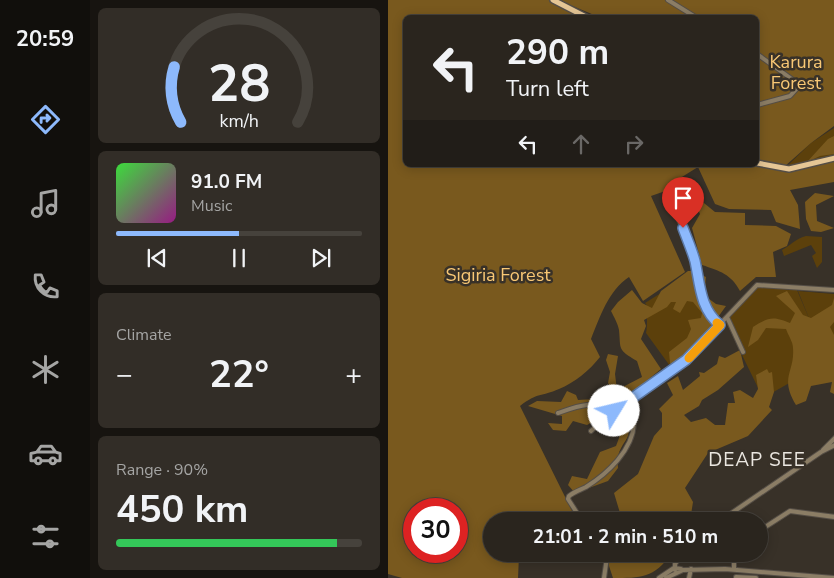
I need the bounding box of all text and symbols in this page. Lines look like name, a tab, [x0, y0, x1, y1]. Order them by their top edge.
text: 20:59	[16, 24, 74, 54]
text: 290 m	[506, 29, 609, 76]
icon: left	[423, 35, 488, 100]
text: 28	[208, 48, 270, 119]
park label: Karura Forest	[769, 50, 823, 95]
text: Turn left	[506, 74, 589, 104]
icon: directions	[28, 102, 63, 137]
text: km/h	[219, 109, 259, 133]
icon: left	[514, 130, 542, 158]
icon: ahead	[567, 130, 595, 158]
icon: right	[620, 130, 648, 158]
text: 91.0 FM	[191, 169, 262, 195]
pin	[662, 177, 704, 228]
icon: arrive	[669, 184, 697, 212]
icon: music	[28, 186, 63, 221]
text: Music	[191, 195, 232, 217]
icon: previous	[143, 244, 171, 272]
icon: pause	[225, 244, 253, 272]
icon: next	[307, 244, 335, 272]
park label: Sigiria Forest	[445, 263, 551, 287]
icon: phone	[28, 269, 63, 304]
text: Climate	[116, 324, 171, 346]
text: 22°	[209, 349, 269, 400]
icon: climate	[28, 352, 63, 387]
text: −	[116, 356, 133, 394]
text: +	[345, 356, 362, 394]
position arrow	[587, 384, 639, 436]
icon: car	[28, 436, 63, 471]
district label: DEAP SEE	[708, 447, 806, 473]
text: Range · 90%	[116, 459, 208, 481]
text: 450 km	[116, 484, 248, 535]
speed limit sign: 30	[403, 498, 468, 563]
icon: filters	[28, 519, 63, 554]
text: 21:01 · 2 min · 510 m	[533, 524, 718, 550]

